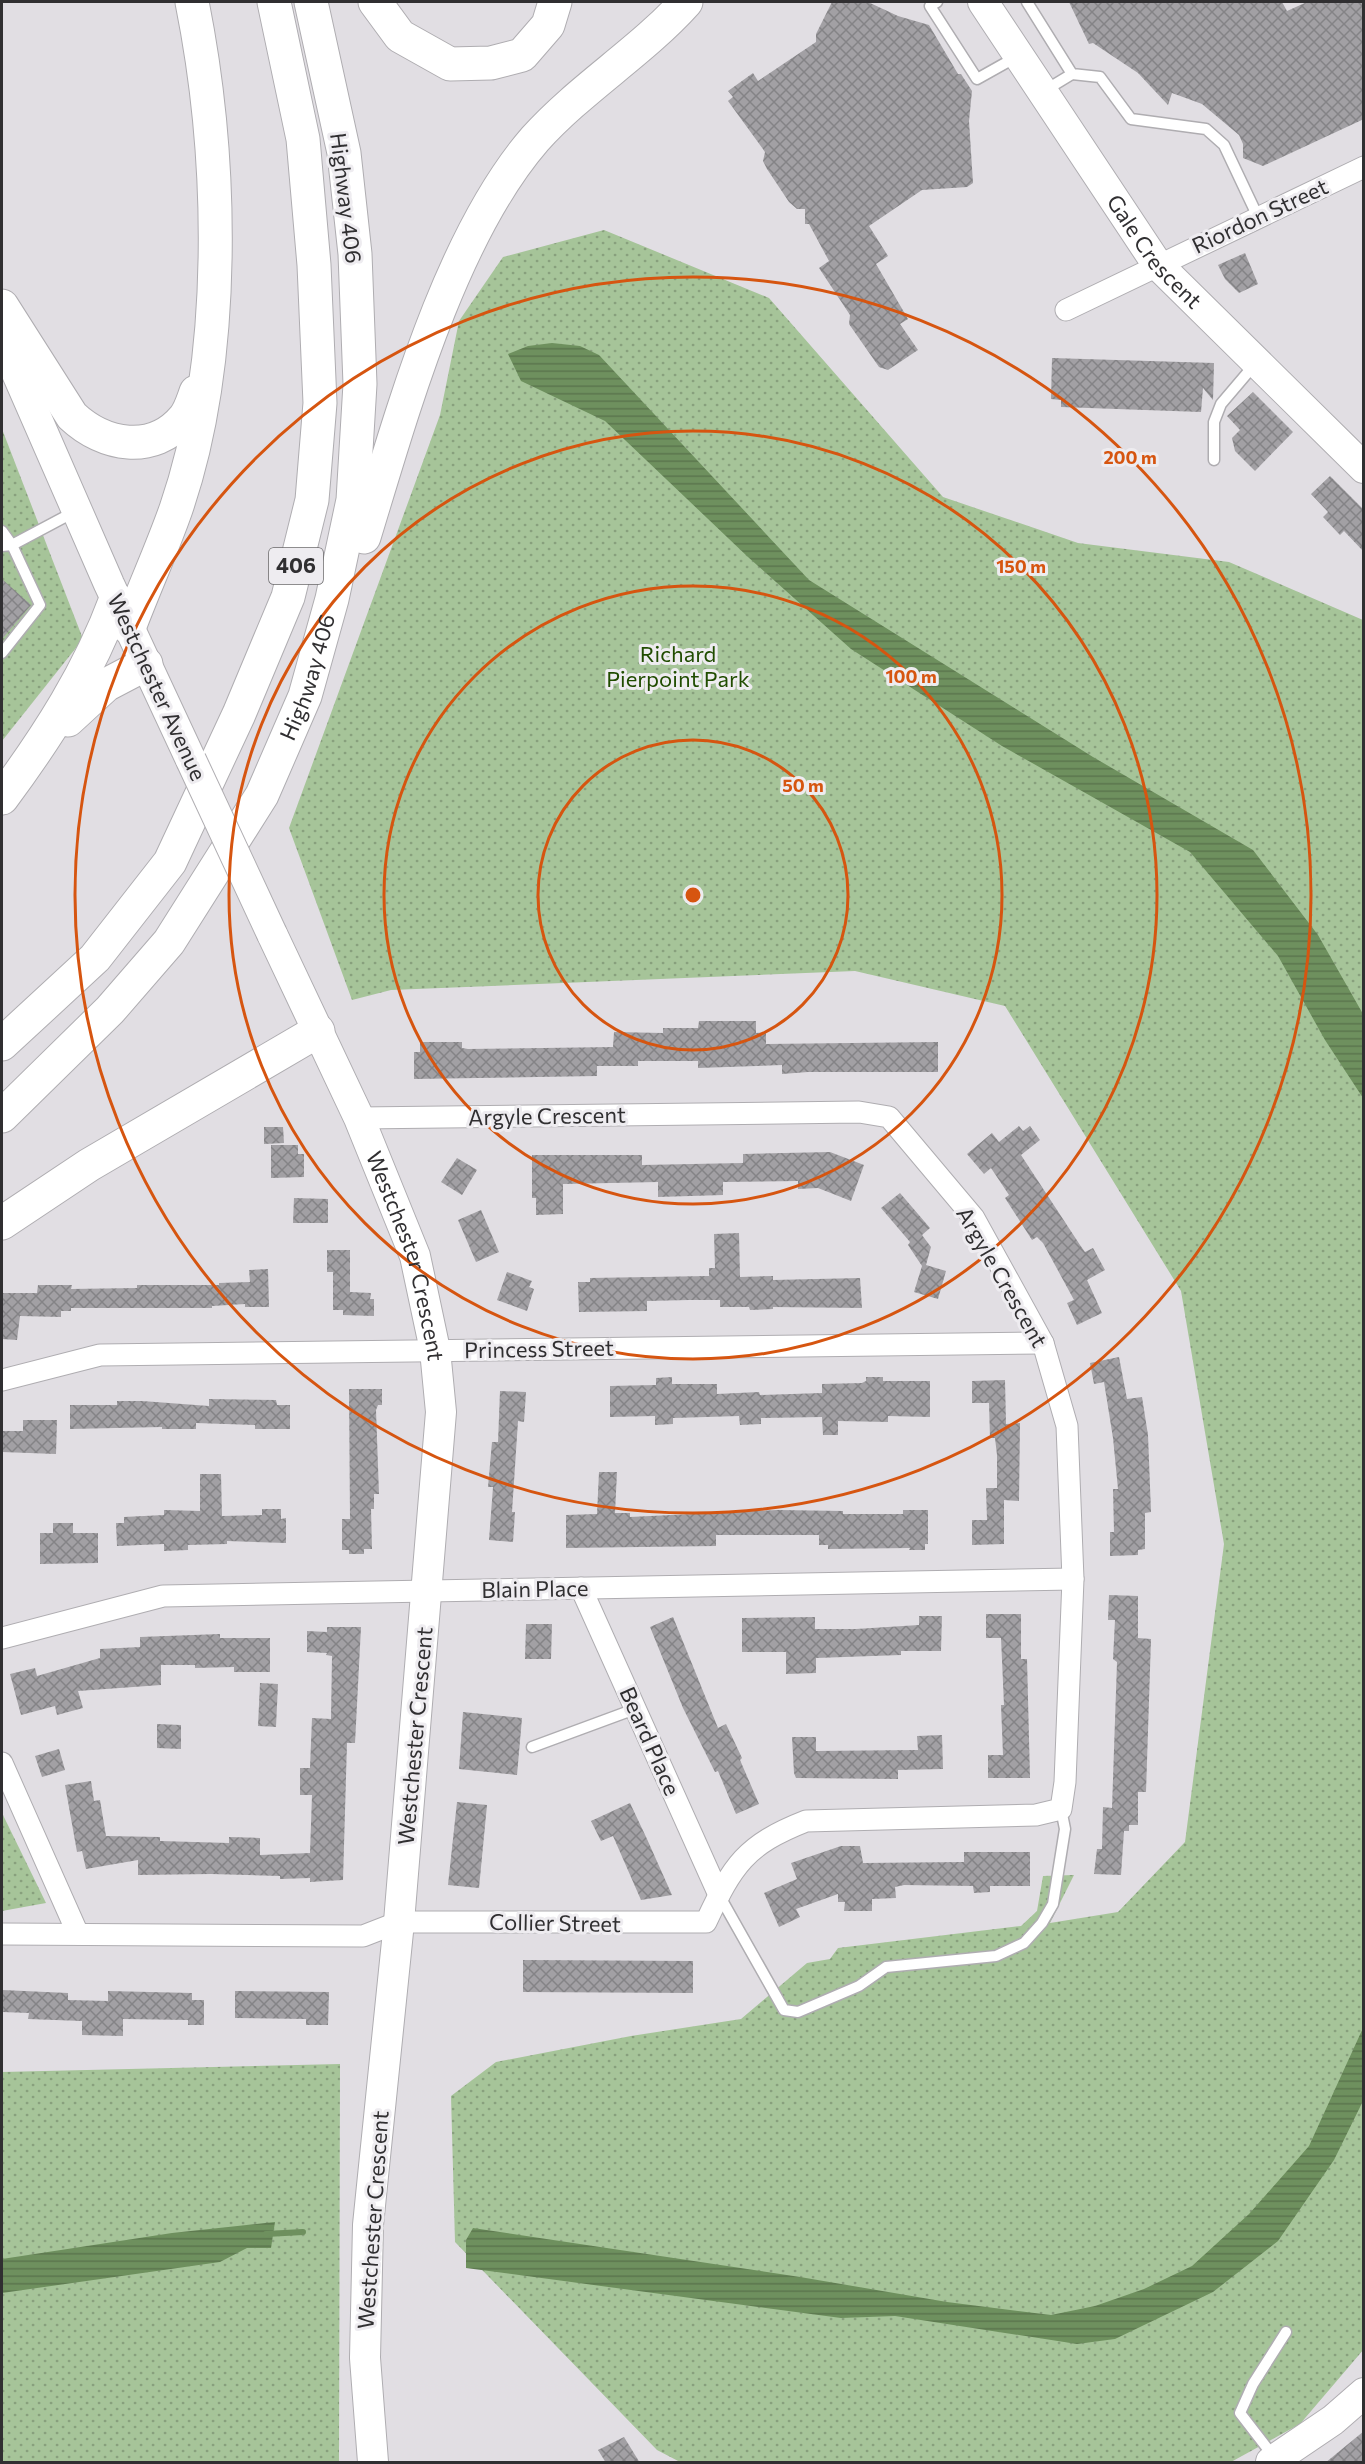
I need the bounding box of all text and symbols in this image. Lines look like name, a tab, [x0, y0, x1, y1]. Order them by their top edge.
street label: Highway 406	[325, 131, 368, 265]
street label: Riordon Street	[1188, 172, 1332, 259]
street label: Gale Crescent	[1102, 189, 1208, 314]
text: 200 m	[1103, 446, 1157, 468]
road number: 406	[269, 548, 323, 584]
text: 150 m	[996, 555, 1046, 577]
street label: Westchester Avenue	[102, 589, 213, 785]
street label: Highway 406	[273, 611, 340, 744]
park label: Richard Pierpoint Park	[606, 640, 750, 692]
text: 100 m	[885, 665, 937, 687]
text: 50 m	[782, 774, 824, 796]
centre of rings	[683, 885, 703, 905]
street label: Argyle Crescent	[468, 1101, 626, 1130]
street label: Westchester Crescent	[361, 1147, 450, 1362]
street label: Argyle Crescent	[951, 1202, 1054, 1352]
street label: Princess Street	[464, 1334, 614, 1363]
street label: Blain Place	[481, 1574, 589, 1603]
street label: Westchester Crescent	[392, 1626, 437, 1846]
street label: Beard Place	[615, 1682, 686, 1799]
street label: Collier Street	[489, 1908, 621, 1937]
street label: Westchester Crescent	[351, 2110, 394, 2330]

